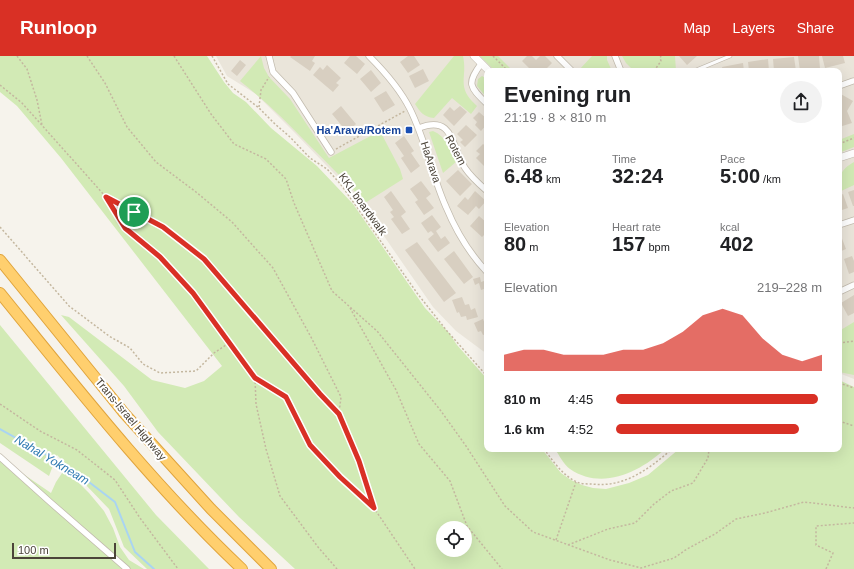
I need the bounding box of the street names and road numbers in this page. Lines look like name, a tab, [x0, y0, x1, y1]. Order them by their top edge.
street label: Rotem	[443, 133, 469, 167]
street label: HaArava	[419, 140, 444, 185]
street label: KKL boardwalk	[337, 171, 390, 238]
street label: Trans-Israel Highway	[93, 375, 169, 463]

